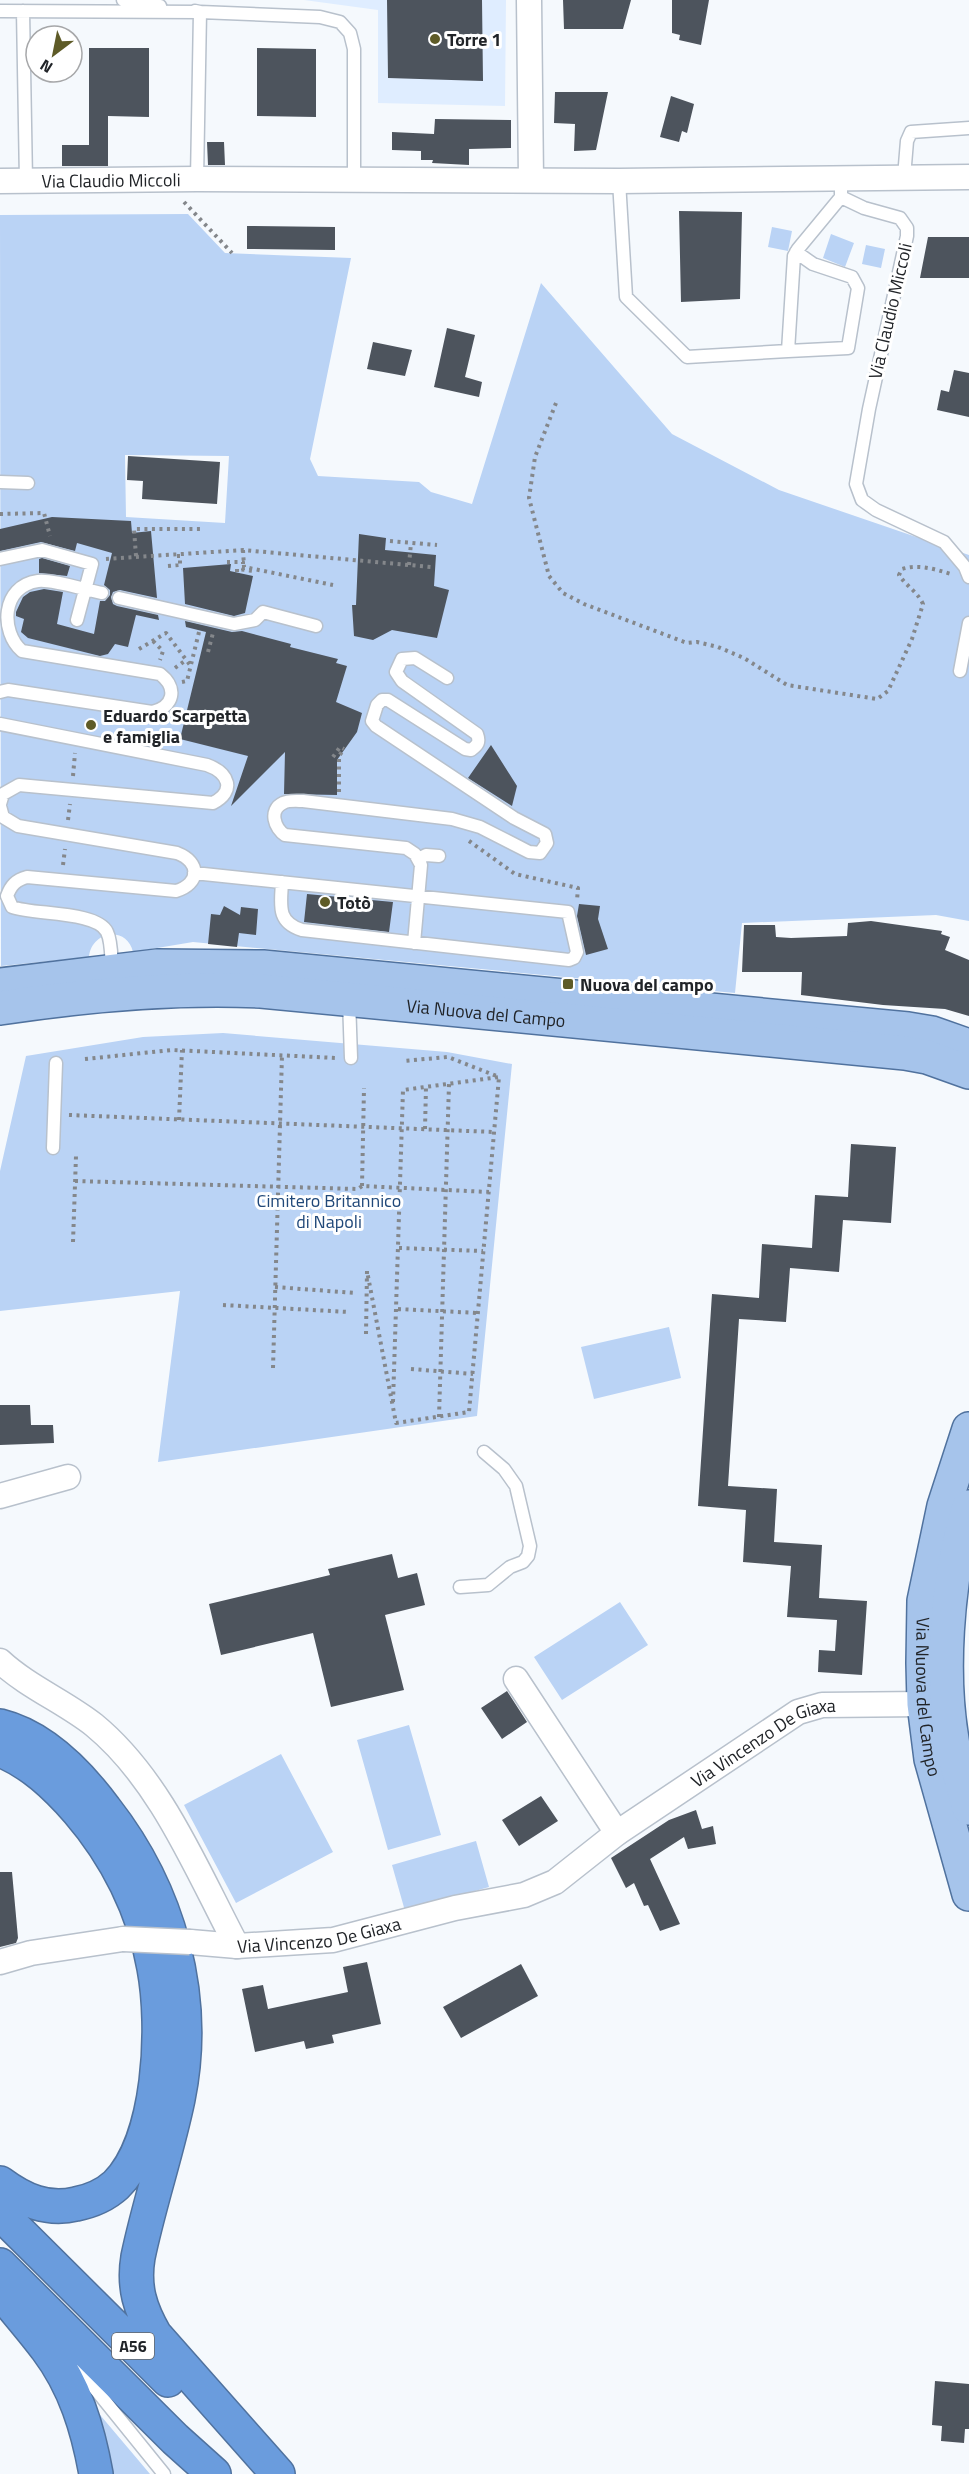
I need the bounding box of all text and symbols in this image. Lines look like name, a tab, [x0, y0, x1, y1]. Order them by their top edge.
north arrow	[24, 24, 84, 84]
place label: Torre 1	[447, 26, 501, 53]
marker: Torre 1	[428, 32, 442, 46]
text: N	[35, 54, 57, 80]
street label: Via Claudio Miccoli	[41, 166, 181, 194]
street label: Via Claudio Miccoli	[861, 240, 919, 382]
place label: Eduardo Scarpetta e famiglia	[103, 702, 247, 750]
marker: Eduardo Scarpetta e famiglia	[84, 718, 98, 732]
place label: Totò	[337, 889, 371, 916]
marker: Totò	[318, 895, 332, 909]
place label: Nuova del campo	[580, 971, 713, 998]
marker: Nuova del campo	[561, 977, 575, 991]
street label: Via Nuova del Campo	[405, 992, 567, 1034]
park label: Cimitero Britannico di Napoli	[257, 1187, 401, 1235]
street label: Via Nuova del Campo	[909, 1617, 949, 1779]
street label: Via Vincenzo De Giaxa	[685, 1691, 836, 1794]
street label: Via Vincenzo De Giaxa	[236, 1909, 404, 1959]
road number: A56	[112, 2333, 154, 2359]

